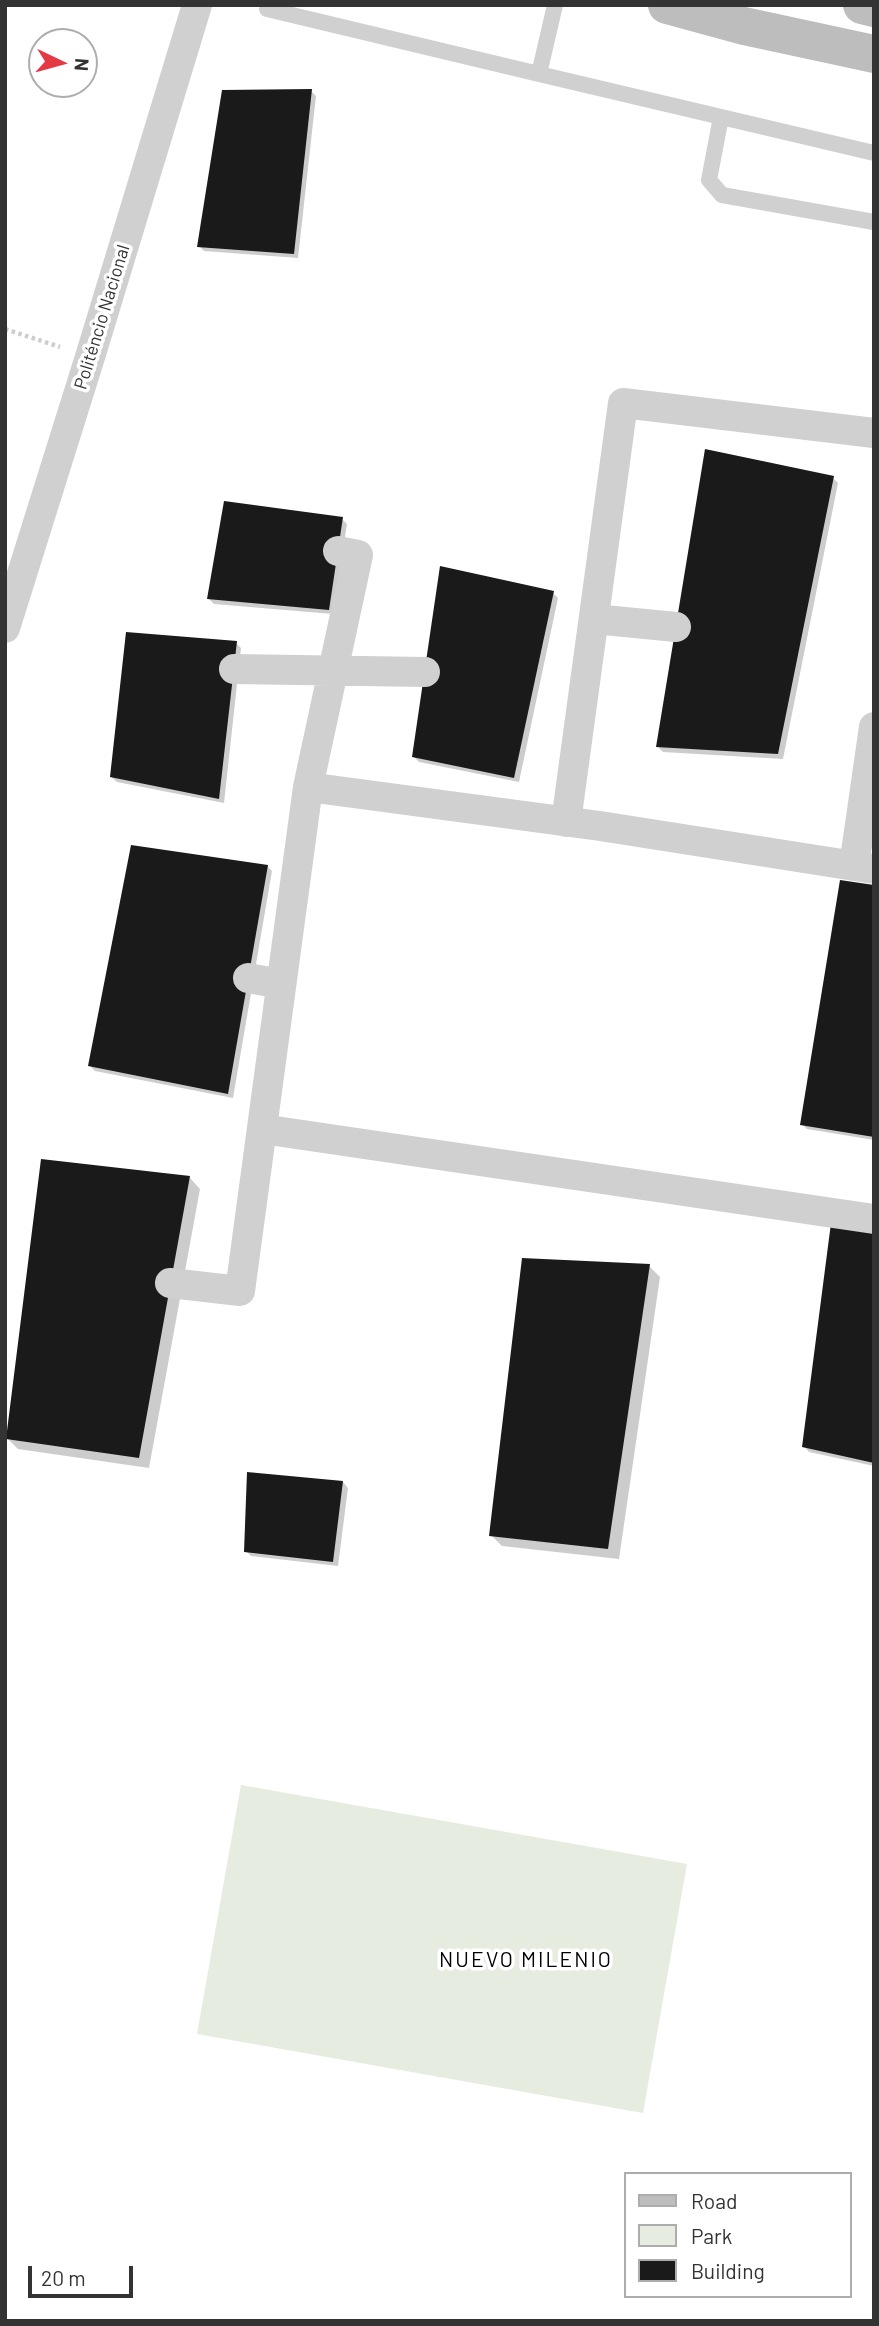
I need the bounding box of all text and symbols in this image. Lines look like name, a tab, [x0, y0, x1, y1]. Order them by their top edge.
north arrow	[28, 28, 98, 98]
text: N	[70, 57, 94, 72]
street label: Politéncio Nacional	[70, 242, 134, 392]
district label: NUEVO MILENIO	[441, 1947, 611, 1973]
legend	[624, 2172, 851, 2298]
text: Road	[691, 2188, 737, 2213]
text: Park	[691, 2223, 732, 2248]
scale bar	[32, 2252, 136, 2296]
text: Building	[691, 2258, 765, 2283]
text: 20 m	[41, 2265, 86, 2290]

